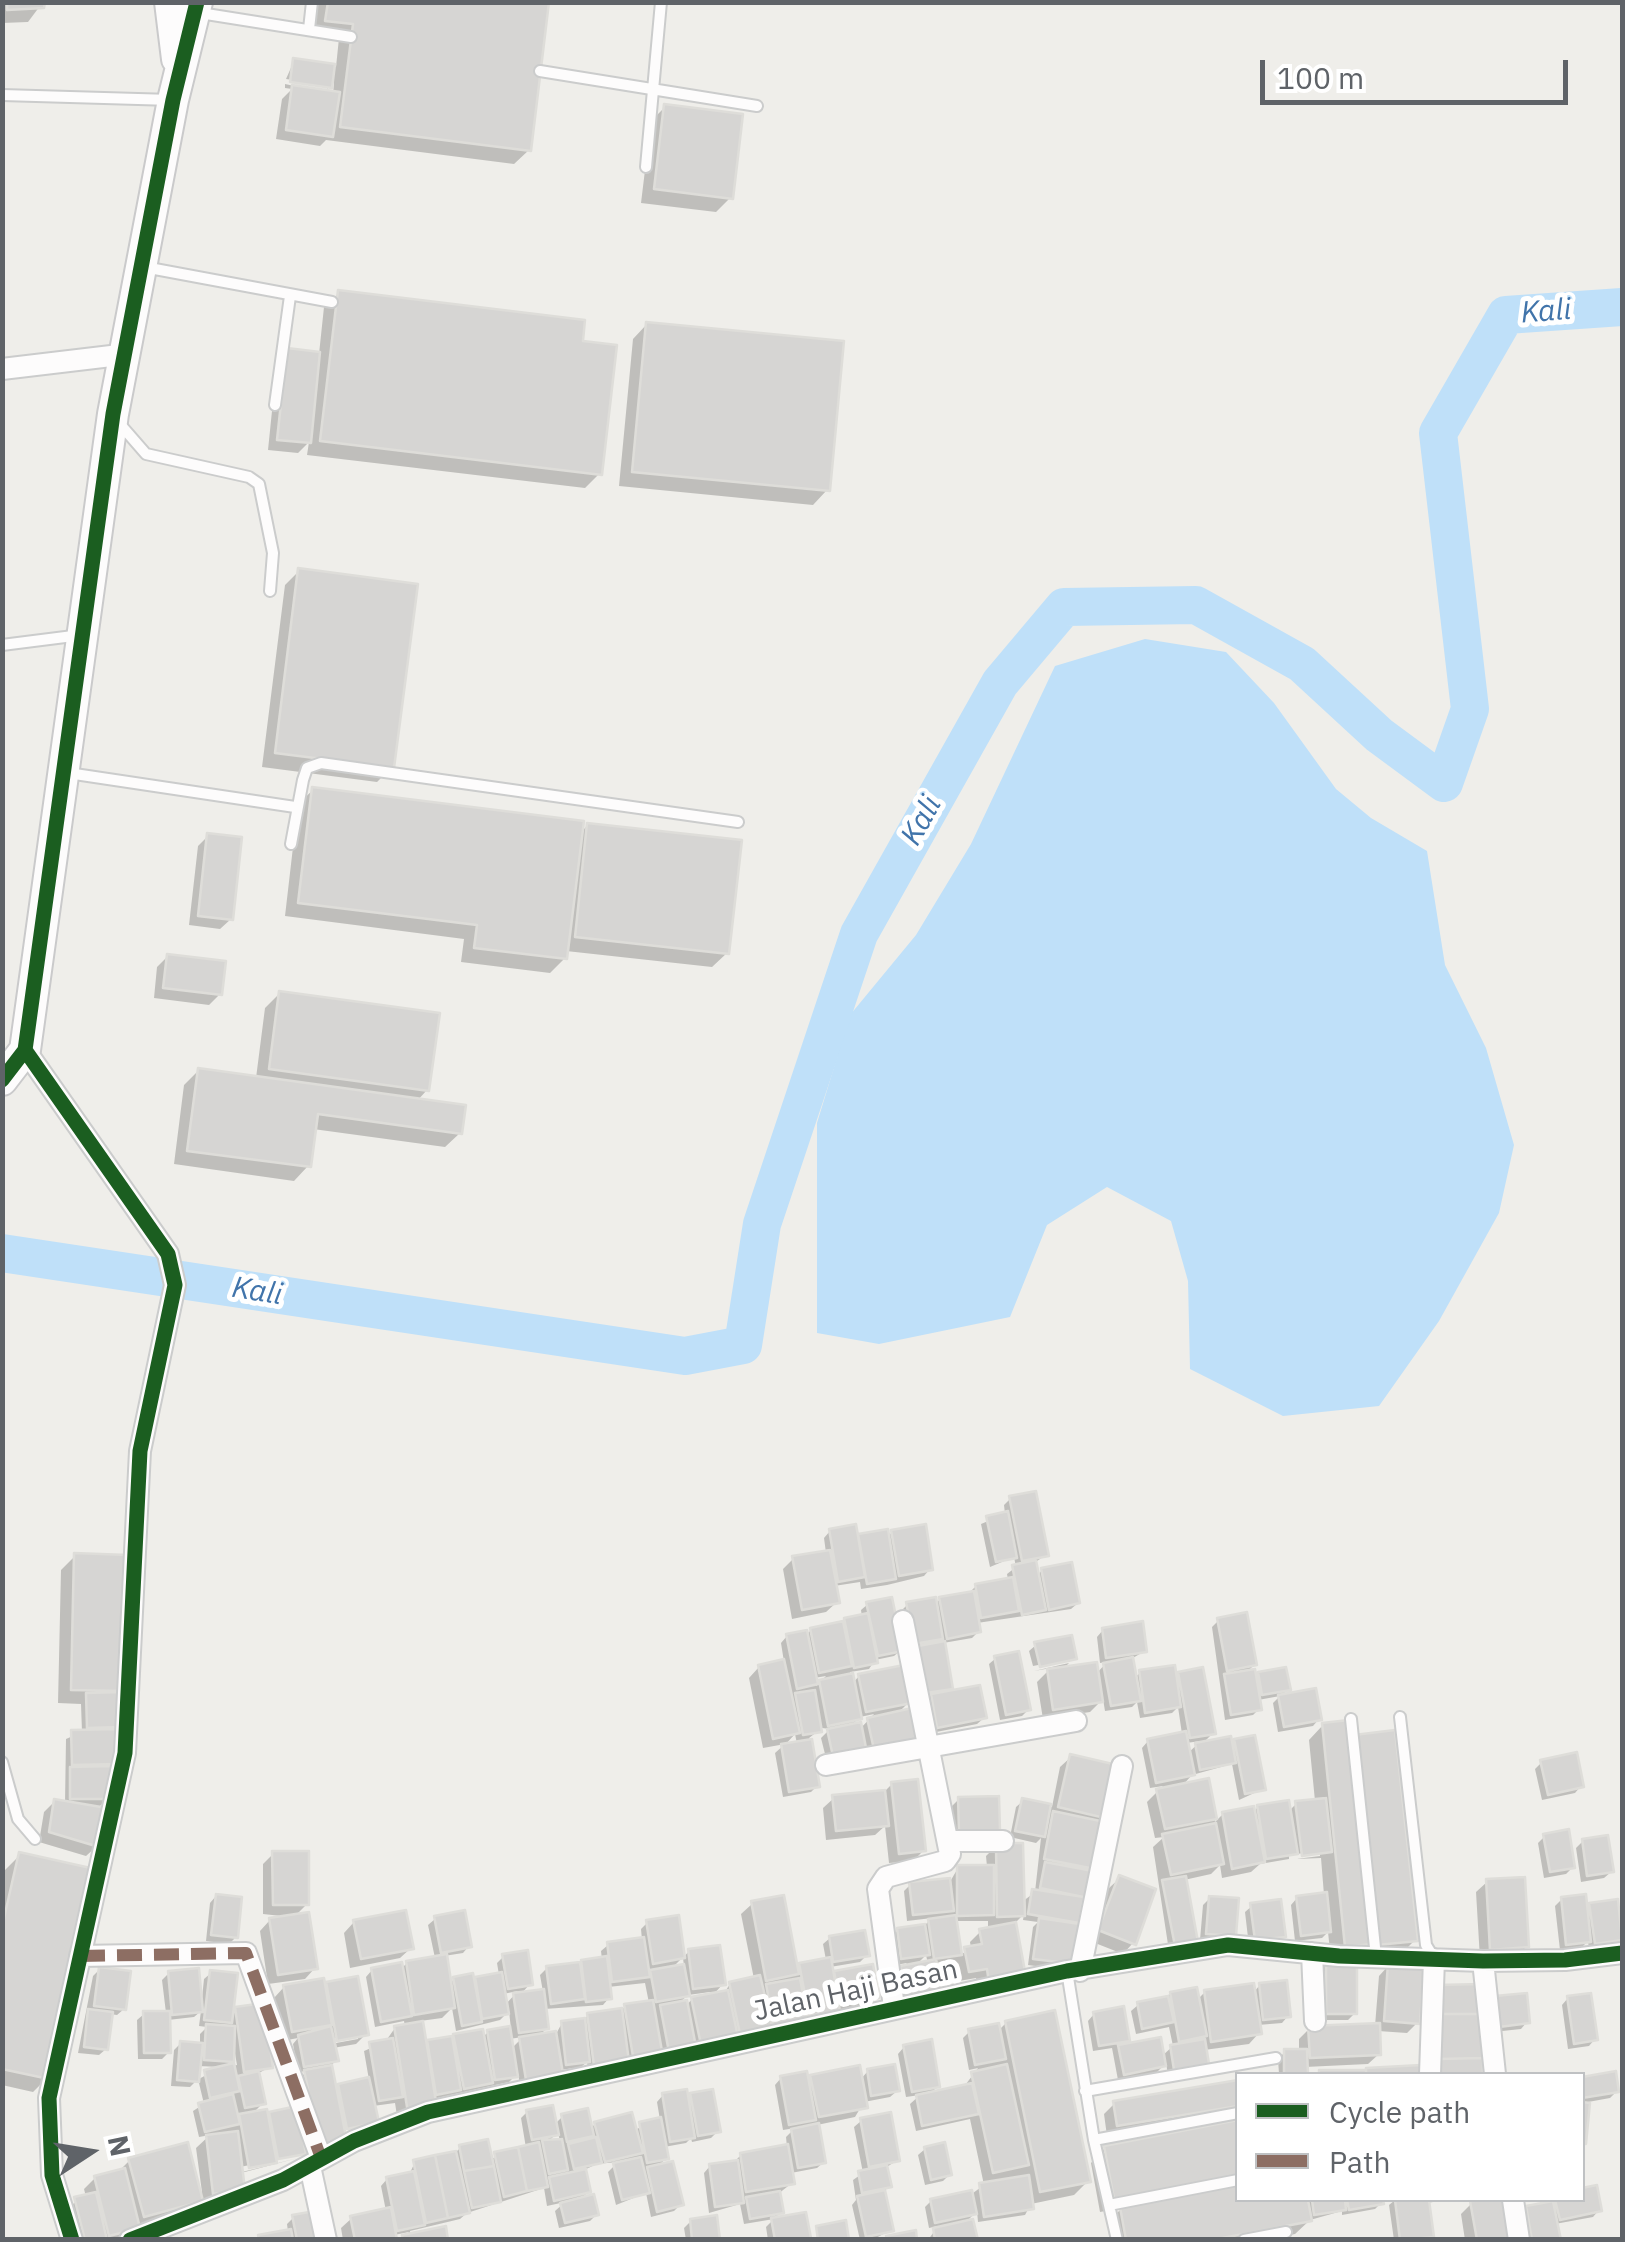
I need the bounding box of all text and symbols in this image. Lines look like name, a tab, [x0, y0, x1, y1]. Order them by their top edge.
scale bar	[1265, 40, 1572, 102]
text: 100 m	[1277, 58, 1364, 97]
water label: Kali	[1520, 292, 1572, 332]
water label: Kali	[894, 790, 950, 852]
water label: Kali	[229, 1270, 285, 1314]
street label: Jalan Haji Basan	[751, 1953, 961, 2029]
legend	[1235, 2072, 1585, 2202]
text: Cycle path	[1329, 2092, 1470, 2131]
north arrow	[40, 2102, 140, 2202]
text: N	[100, 2132, 140, 2159]
text: Path	[1329, 2142, 1390, 2181]

